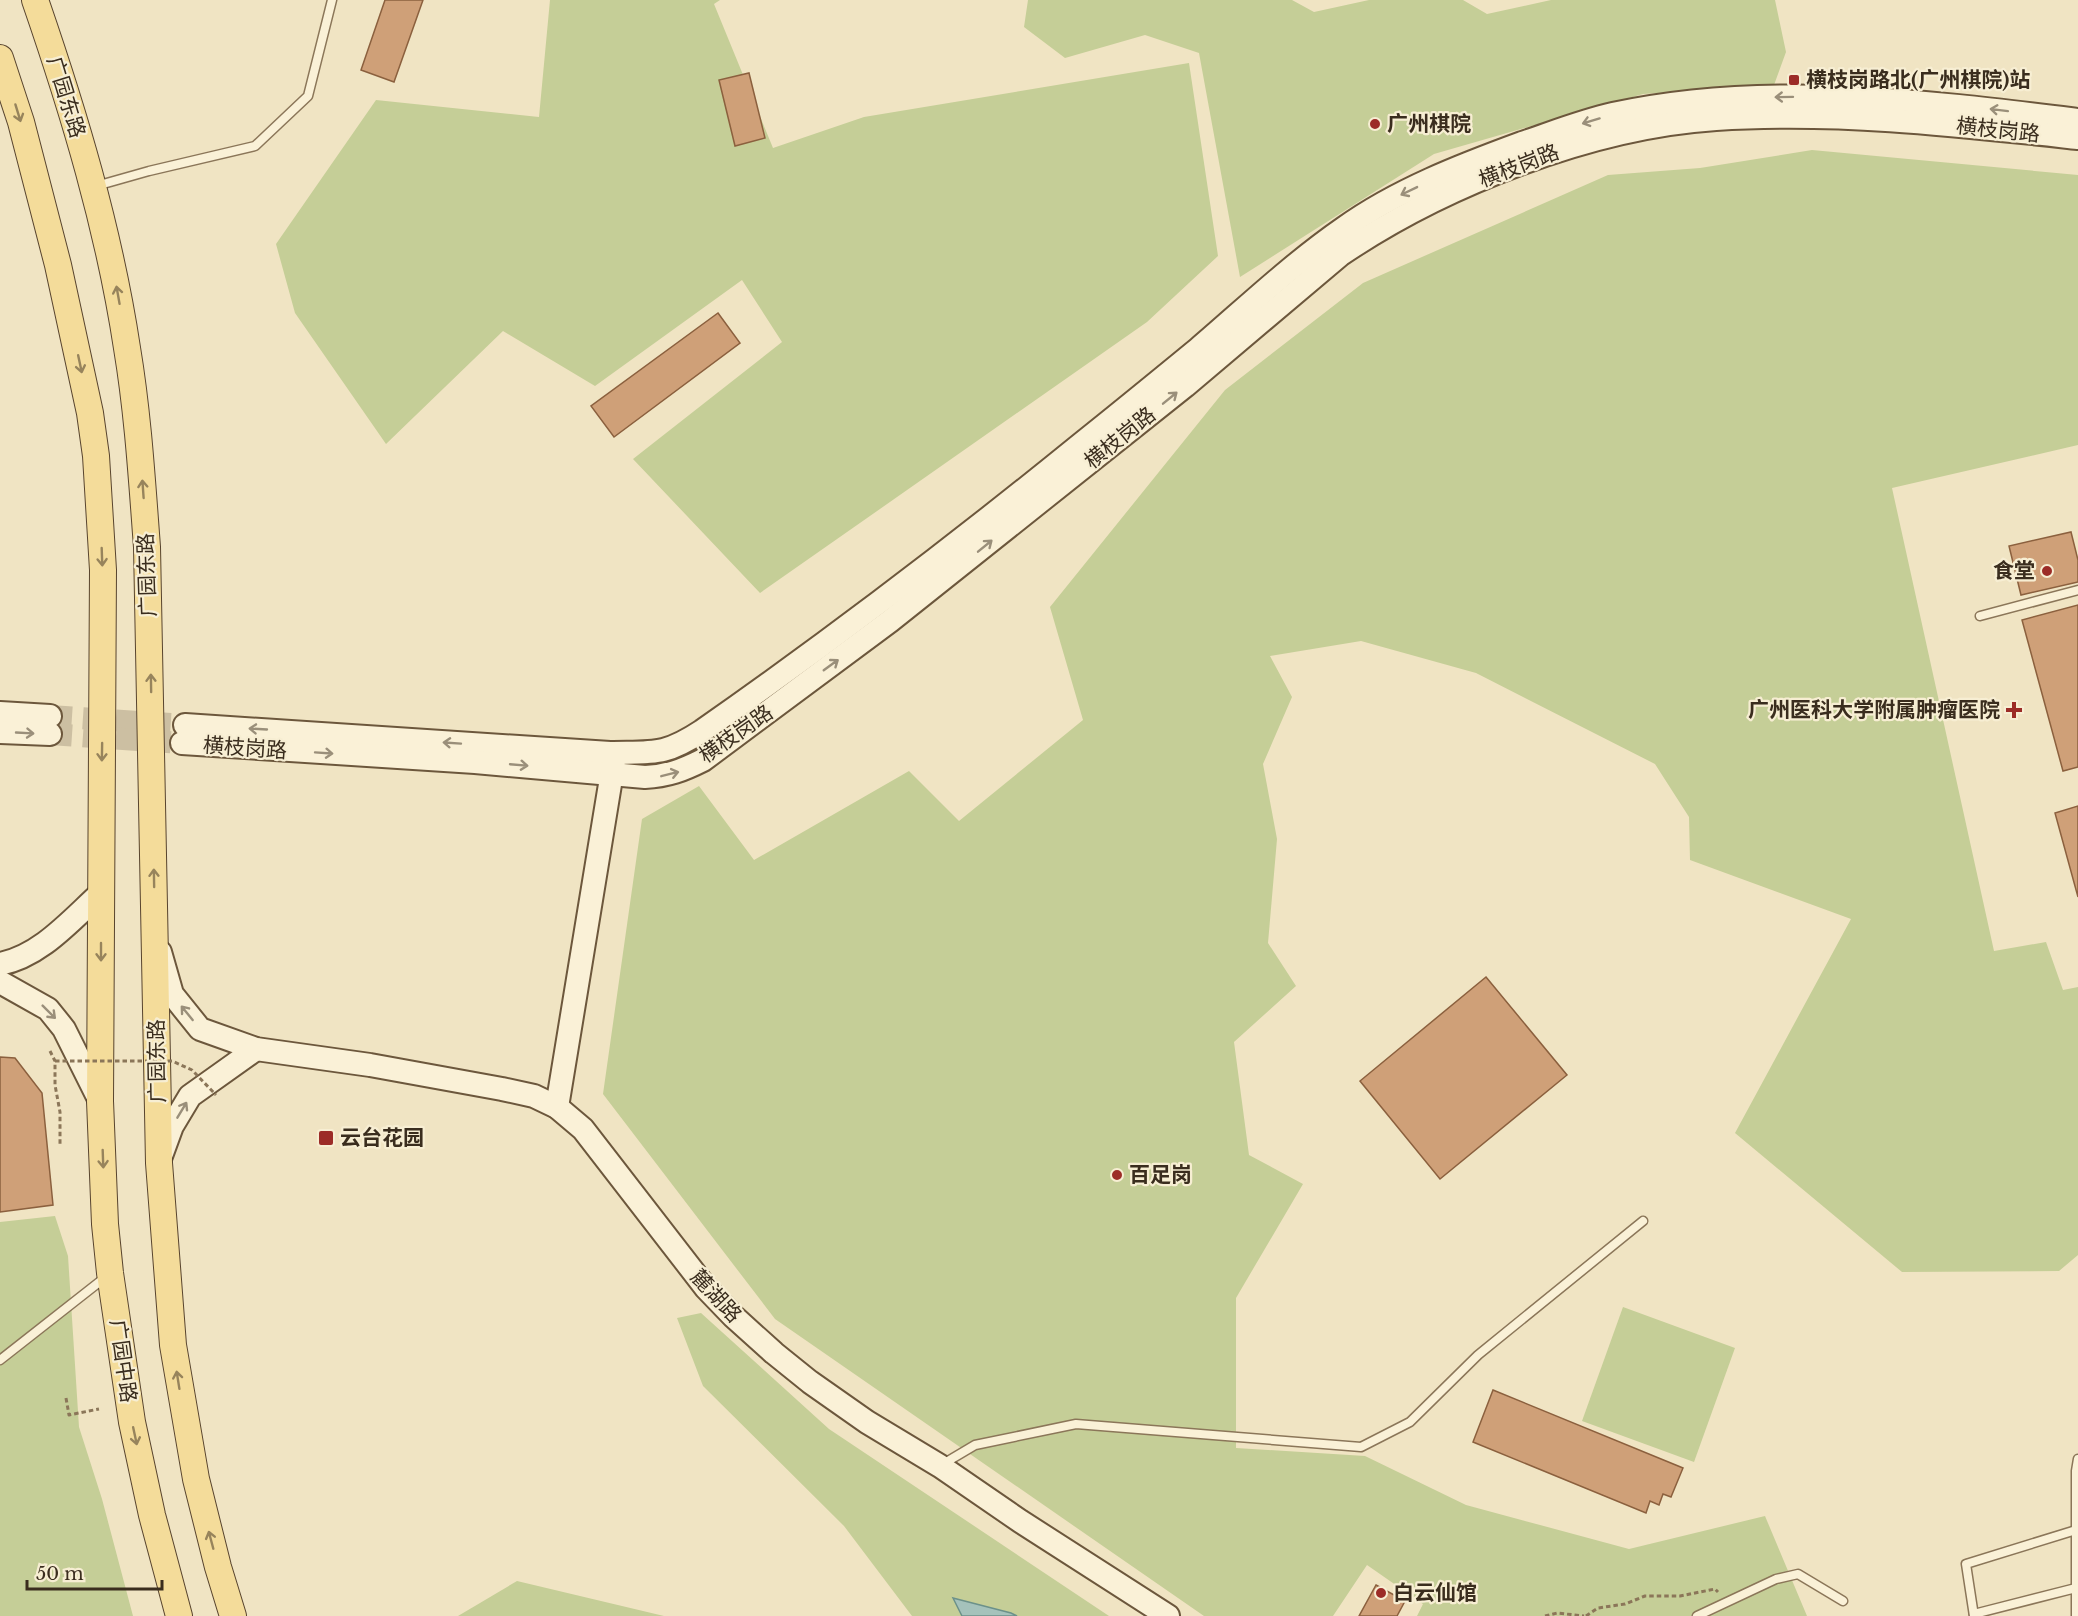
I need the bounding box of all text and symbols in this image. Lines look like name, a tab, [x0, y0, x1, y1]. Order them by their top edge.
street label: 广园东路	[41, 53, 91, 141]
place label: 横枝岗路北(广州棋院)站	[1806, 67, 2030, 93]
marker: 横枝岗路北(广州棋院)站	[1787, 73, 1801, 87]
one-way arrow	[1774, 92, 1794, 103]
one-way arrow	[13, 103, 24, 122]
one-way arrow	[1990, 104, 2009, 115]
place label: 广州棋院	[1387, 111, 1471, 137]
street label: 横枝岗路	[1955, 113, 2041, 147]
one-way arrow	[1582, 116, 1601, 127]
marker: 广州棋院	[1368, 117, 1382, 131]
street label: 横枝岗路	[1475, 139, 1563, 193]
one-way arrow	[1401, 185, 1419, 197]
one-way arrow	[112, 286, 123, 306]
one-way arrow	[75, 353, 86, 373]
one-way arrow	[1162, 391, 1178, 404]
street label: 横枝岗路	[1079, 401, 1161, 475]
one-way arrow	[137, 479, 148, 499]
street label: 广园东路	[133, 533, 161, 617]
one-way arrow	[977, 539, 993, 552]
one-way arrow	[97, 546, 108, 566]
place label: 食堂	[1993, 558, 2035, 584]
marker: 食堂	[2040, 564, 2054, 578]
one-way arrow	[822, 659, 838, 671]
one-way arrow	[145, 674, 156, 694]
place label: 广州医科大学附属肿瘤医院	[1748, 697, 2000, 723]
street label: 横枝岗路	[694, 699, 778, 769]
marker: 广州医科大学附属肿瘤医院	[2005, 701, 2023, 719]
one-way arrow	[248, 724, 268, 735]
one-way arrow	[15, 728, 35, 739]
street label: 横枝岗路	[202, 732, 288, 764]
one-way arrow	[443, 737, 463, 748]
one-way arrow	[96, 741, 107, 761]
one-way arrow	[314, 748, 334, 759]
one-way arrow	[508, 760, 528, 771]
one-way arrow	[660, 767, 679, 779]
one-way arrow	[149, 869, 160, 889]
one-way arrow	[95, 941, 107, 961]
one-way arrow	[42, 1005, 57, 1020]
one-way arrow	[181, 1005, 194, 1021]
street label: 广园东路	[143, 1019, 171, 1103]
one-way arrow	[176, 1102, 188, 1119]
place label: 云台花园	[340, 1125, 424, 1151]
marker: 云台花园	[317, 1129, 335, 1147]
one-way arrow	[97, 1149, 108, 1169]
place label: 百足岗	[1129, 1162, 1192, 1188]
marker: 百足岗	[1110, 1168, 1124, 1182]
street label: 麓湖路	[685, 1264, 747, 1328]
street label: 广园中路	[104, 1318, 142, 1404]
one-way arrow	[172, 1371, 183, 1390]
one-way arrow	[130, 1426, 141, 1445]
one-way arrow	[204, 1531, 216, 1550]
scale bar	[27, 1553, 162, 1591]
text: 50 m	[36, 1563, 84, 1585]
place label: 白云仙馆	[1393, 1580, 1477, 1606]
marker: 白云仙馆	[1374, 1586, 1388, 1600]

